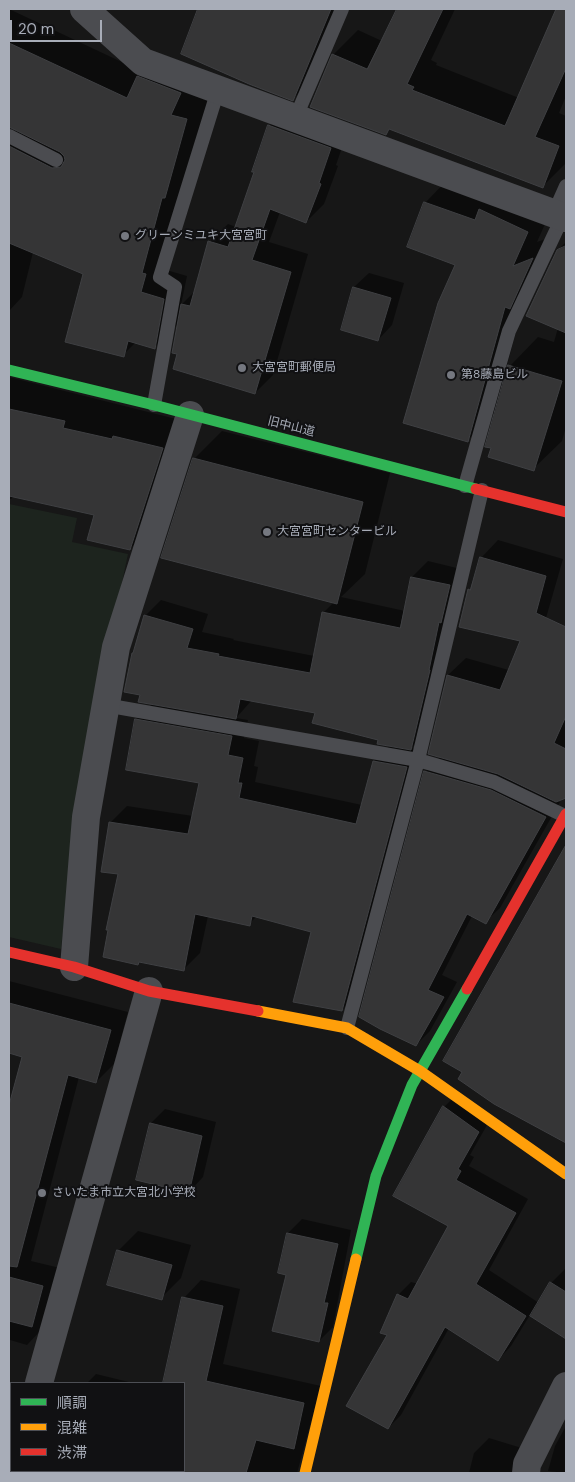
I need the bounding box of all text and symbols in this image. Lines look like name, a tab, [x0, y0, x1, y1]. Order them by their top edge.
scale bar	[12, 10, 105, 42]
text: 20 m	[18, 19, 54, 39]
place label: グリーンミユキ大宮宮町	[135, 229, 267, 243]
marker: グリーンミユキ大宮宮町	[119, 230, 131, 242]
place label: 大宮宮町郵便局	[252, 361, 336, 375]
marker: 大宮宮町郵便局	[236, 362, 248, 374]
place label: 第8藤島ビル	[461, 368, 528, 382]
marker: 第8藤島ビル	[445, 369, 457, 381]
street label: 旧中山道	[266, 414, 316, 440]
place label: 大宮宮町センタービル	[277, 525, 397, 539]
marker: 大宮宮町センタービル	[261, 526, 273, 538]
place label: さいたま市立大宮北小学校	[52, 1186, 196, 1200]
marker: さいたま市立大宮北小学校	[36, 1187, 48, 1199]
legend	[10, 1382, 185, 1472]
text: 順調	[57, 1393, 87, 1413]
text: 混雑	[57, 1418, 87, 1438]
text: 渋滞	[57, 1443, 87, 1463]

